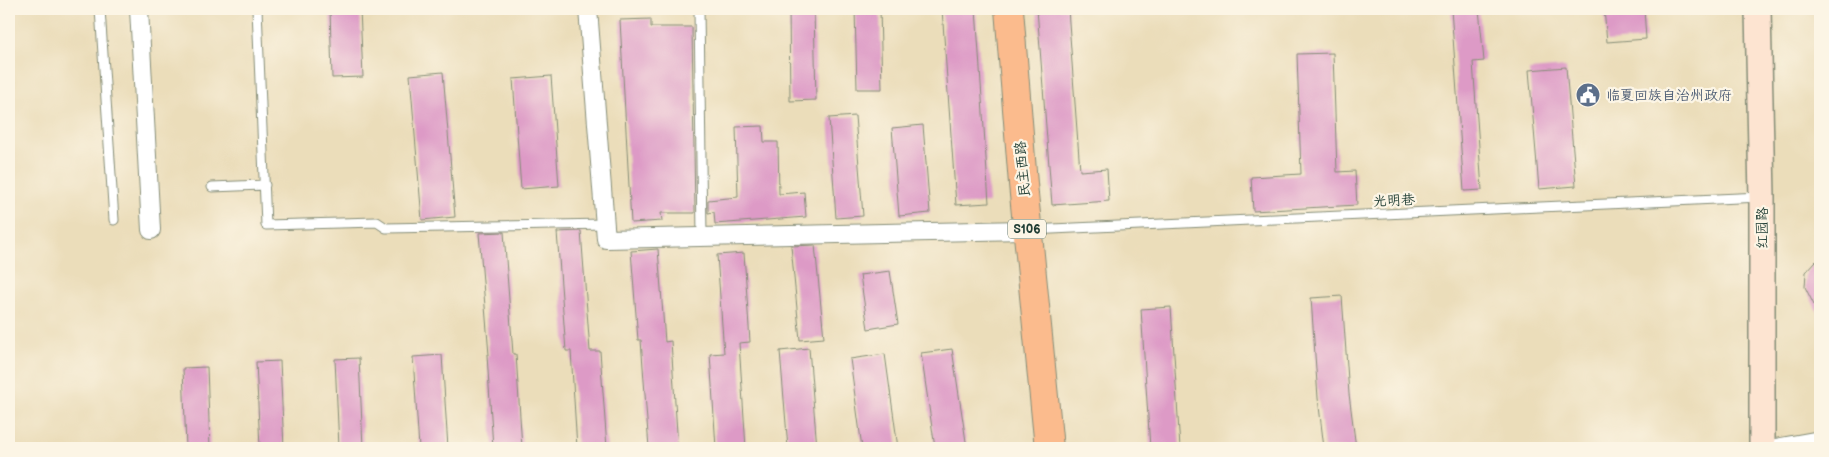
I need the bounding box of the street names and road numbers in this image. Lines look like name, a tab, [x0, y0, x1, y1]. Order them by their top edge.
street label: 民主西路	[1012, 140, 1033, 198]
street label: 光明巷	[1373, 191, 1416, 210]
street label: 红园路	[1754, 207, 1771, 249]
road number: S106	[1008, 220, 1046, 238]

